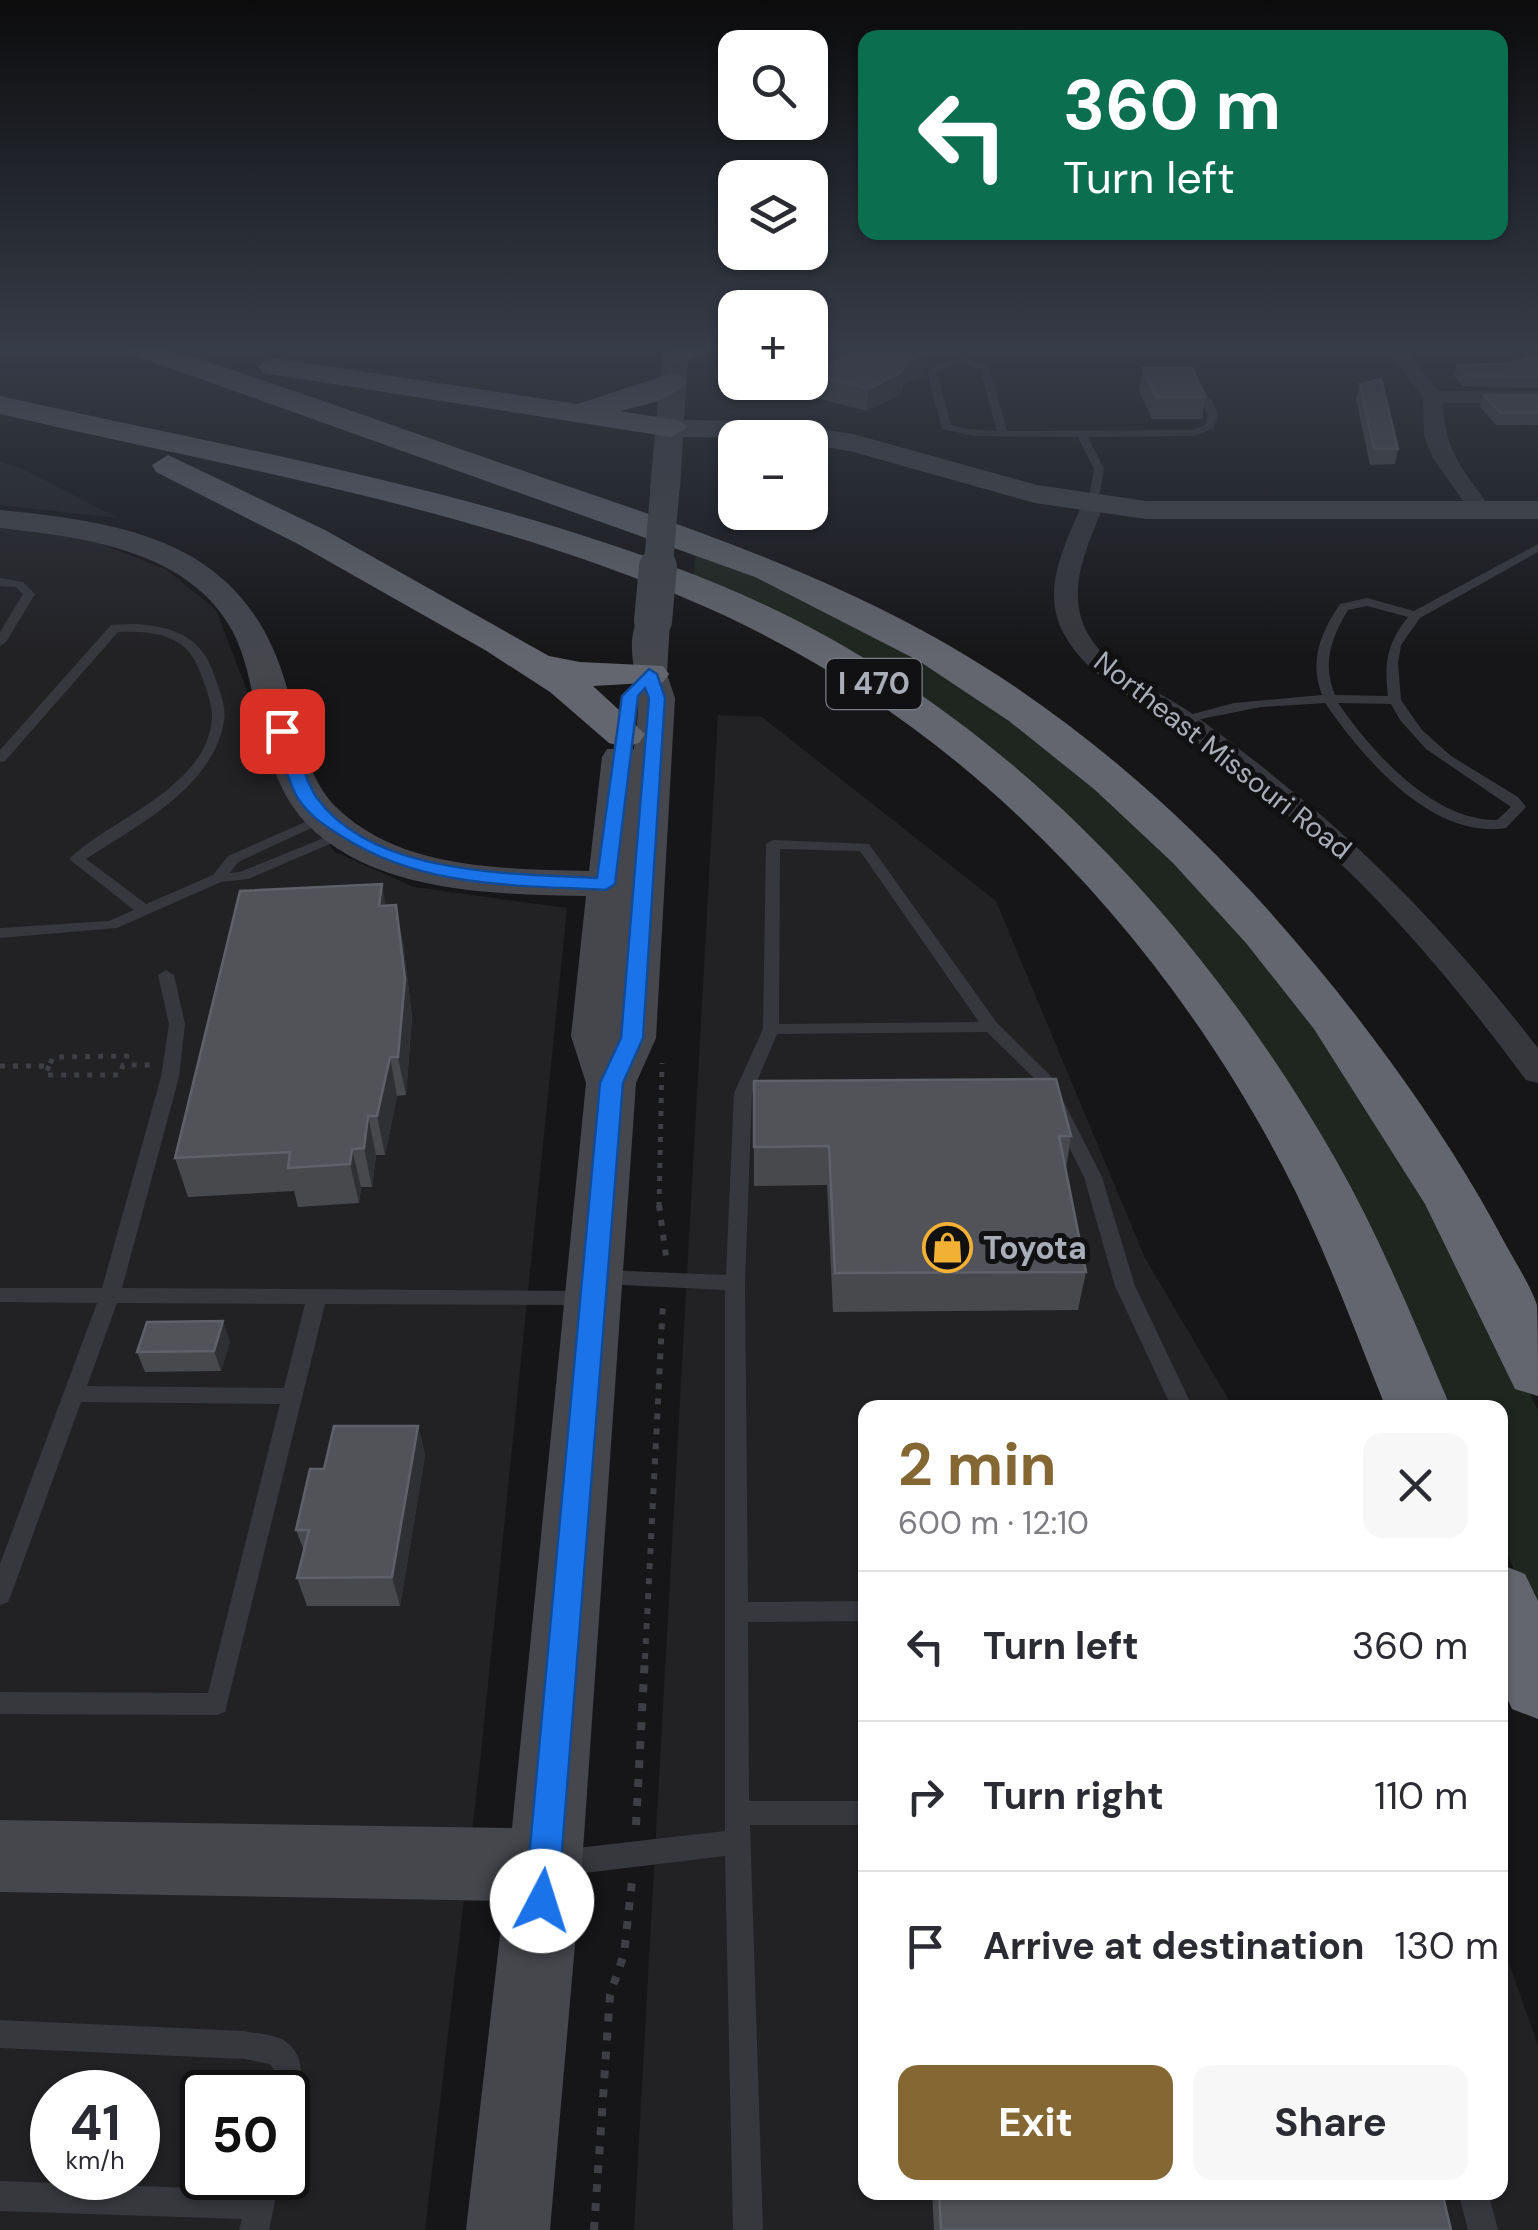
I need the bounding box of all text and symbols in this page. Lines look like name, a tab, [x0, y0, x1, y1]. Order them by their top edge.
map controls	[718, 30, 828, 530]
button: search	[718, 30, 828, 140]
text: 360 m	[1063, 60, 1281, 151]
icon: left	[898, 70, 1028, 200]
text: Turn left	[1063, 148, 1235, 207]
button: layers	[718, 160, 828, 270]
button: +	[718, 290, 828, 400]
button: −	[718, 420, 828, 530]
street label: Northeast Missouri Road	[1086, 643, 1359, 868]
road number: I 470	[826, 659, 922, 709]
pin	[240, 689, 325, 774]
icon: arrive	[255, 704, 310, 759]
shop icon: Toyota	[922, 1222, 974, 1274]
place label: Toyota	[983, 1227, 1087, 1269]
text: 2 min	[898, 1425, 1057, 1504]
button: close	[1363, 1433, 1468, 1538]
text: 600 m · 12:10	[898, 1502, 1089, 1544]
icon: left	[898, 1619, 953, 1674]
text: Turn left	[983, 1621, 1139, 1671]
text: 360 m	[1352, 1621, 1468, 1671]
icon: right	[898, 1769, 953, 1824]
text: Turn right	[983, 1771, 1164, 1821]
text: 110 m	[1374, 1771, 1468, 1821]
position arrow	[490, 1849, 594, 1953]
icon: arrive	[898, 1919, 953, 1974]
text: Arrive at destination	[983, 1921, 1365, 1971]
text: 130 m	[1395, 1921, 1499, 1971]
button: Exit	[898, 2065, 1173, 2180]
button: Share	[1193, 2065, 1468, 2180]
speed limit sign: 50	[180, 2070, 310, 2200]
text: 41	[70, 2090, 120, 2156]
text: km/h	[65, 2144, 125, 2177]

